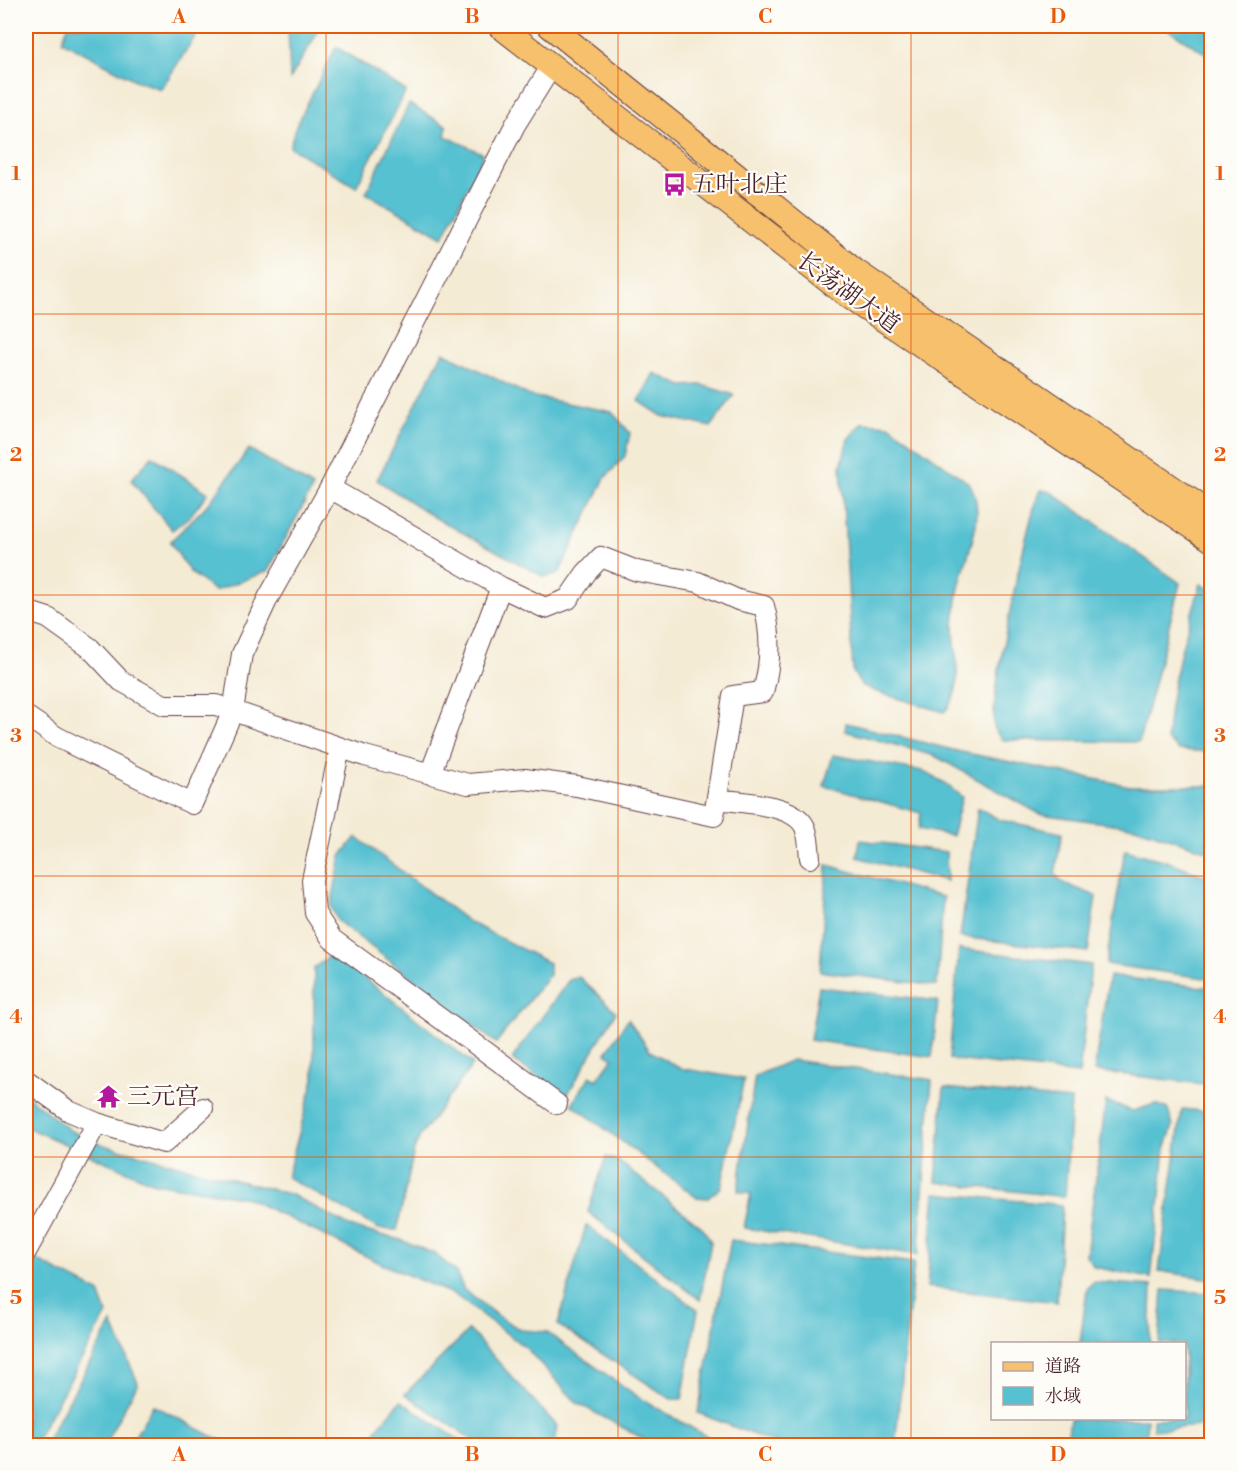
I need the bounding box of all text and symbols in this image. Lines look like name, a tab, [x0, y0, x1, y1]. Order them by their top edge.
text: A	[171, 5, 187, 30]
text: B	[464, 5, 480, 30]
text: C	[758, 5, 772, 30]
text: D	[1050, 5, 1066, 30]
text: 1	[11, 162, 21, 187]
text: 1	[1215, 162, 1225, 187]
place label: 五叶北庄	[692, 170, 788, 200]
bus stop icon: 五叶北庄	[661, 172, 687, 198]
street label: 长荡湖大道	[791, 246, 905, 340]
text: 2	[10, 443, 22, 468]
text: 2	[1214, 443, 1226, 468]
text: 3	[10, 724, 22, 749]
text: 3	[1214, 724, 1226, 749]
text: 4	[9, 1005, 23, 1030]
text: 4	[1213, 1005, 1227, 1030]
place label: 三元宫	[127, 1082, 199, 1112]
temple icon: 三元宫	[96, 1084, 122, 1110]
text: 5	[10, 1286, 22, 1311]
text: 5	[1214, 1286, 1226, 1311]
legend	[991, 1342, 1186, 1420]
text: 道路	[1045, 1355, 1081, 1378]
text: 水域	[1045, 1385, 1081, 1408]
text: A	[171, 1443, 187, 1468]
text: B	[464, 1443, 480, 1468]
text: C	[758, 1443, 772, 1468]
text: D	[1050, 1443, 1066, 1468]

